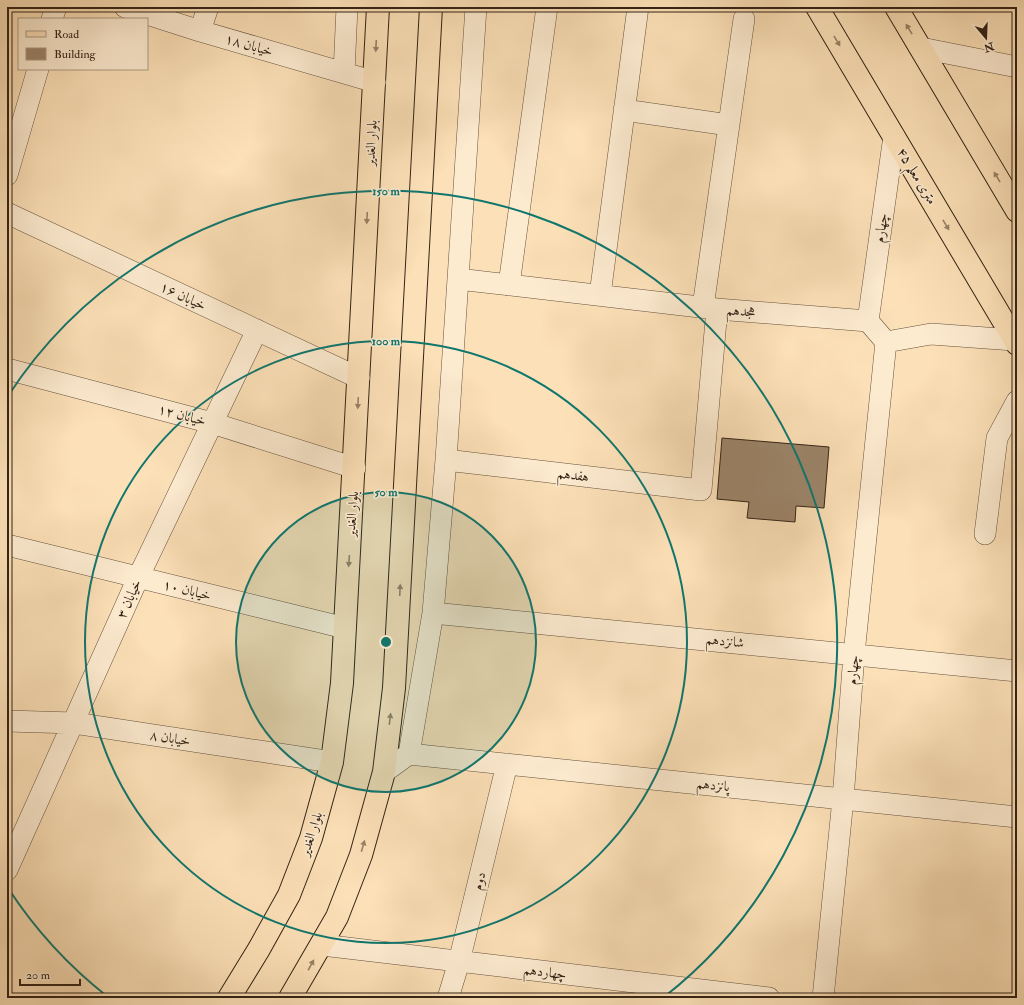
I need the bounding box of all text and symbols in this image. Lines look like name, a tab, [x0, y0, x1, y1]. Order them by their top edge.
legend	[18, 18, 148, 70]
north arrow	[966, 18, 1006, 58]
one-way arrow	[906, 23, 913, 35]
text: Road	[54, 27, 79, 42]
street label: خیابان ۱۸	[223, 30, 275, 60]
one-way arrow	[834, 35, 841, 47]
text: N	[981, 39, 997, 55]
one-way arrow	[373, 40, 380, 52]
text: Building	[54, 47, 97, 62]
street label: بلوار الغدیر	[361, 119, 381, 168]
street label: ۴۵ متری معلم	[888, 144, 941, 211]
one-way arrow	[994, 171, 1001, 183]
text: 150 m	[372, 184, 400, 199]
one-way arrow	[364, 212, 371, 224]
street label: چهارم	[871, 212, 895, 244]
one-way arrow	[943, 219, 950, 231]
street label: خیابان ۱۶	[157, 278, 209, 314]
street label: هجدهم	[725, 301, 756, 325]
text: 100 m	[372, 334, 401, 349]
one-way arrow	[355, 397, 361, 410]
street label: خیابان ۱۲	[156, 400, 208, 430]
street label: هفدهم	[556, 465, 590, 490]
text: 50 m	[374, 485, 398, 500]
street label: بلوار الغدیر	[342, 490, 362, 540]
one-way arrow	[346, 555, 353, 567]
street label: خیابان ۱۰	[161, 576, 213, 604]
street label: خیابان ۳	[113, 577, 145, 621]
one-way arrow	[396, 584, 403, 596]
street label: شانزدهم	[704, 631, 745, 656]
centre of rings	[379, 635, 393, 649]
street label: چهارم	[843, 654, 867, 686]
one-way arrow	[387, 713, 394, 725]
street label: خیابان ۸	[149, 726, 191, 750]
street label: پانزدهم	[695, 775, 732, 800]
street label: بلوار الغدیر	[295, 809, 326, 860]
one-way arrow	[360, 840, 366, 852]
street label: دوم	[469, 870, 493, 893]
one-way arrow	[307, 959, 314, 971]
scale bar	[20, 961, 80, 987]
street label: چهاردهم	[522, 961, 568, 988]
text: 20 m	[26, 968, 51, 983]

